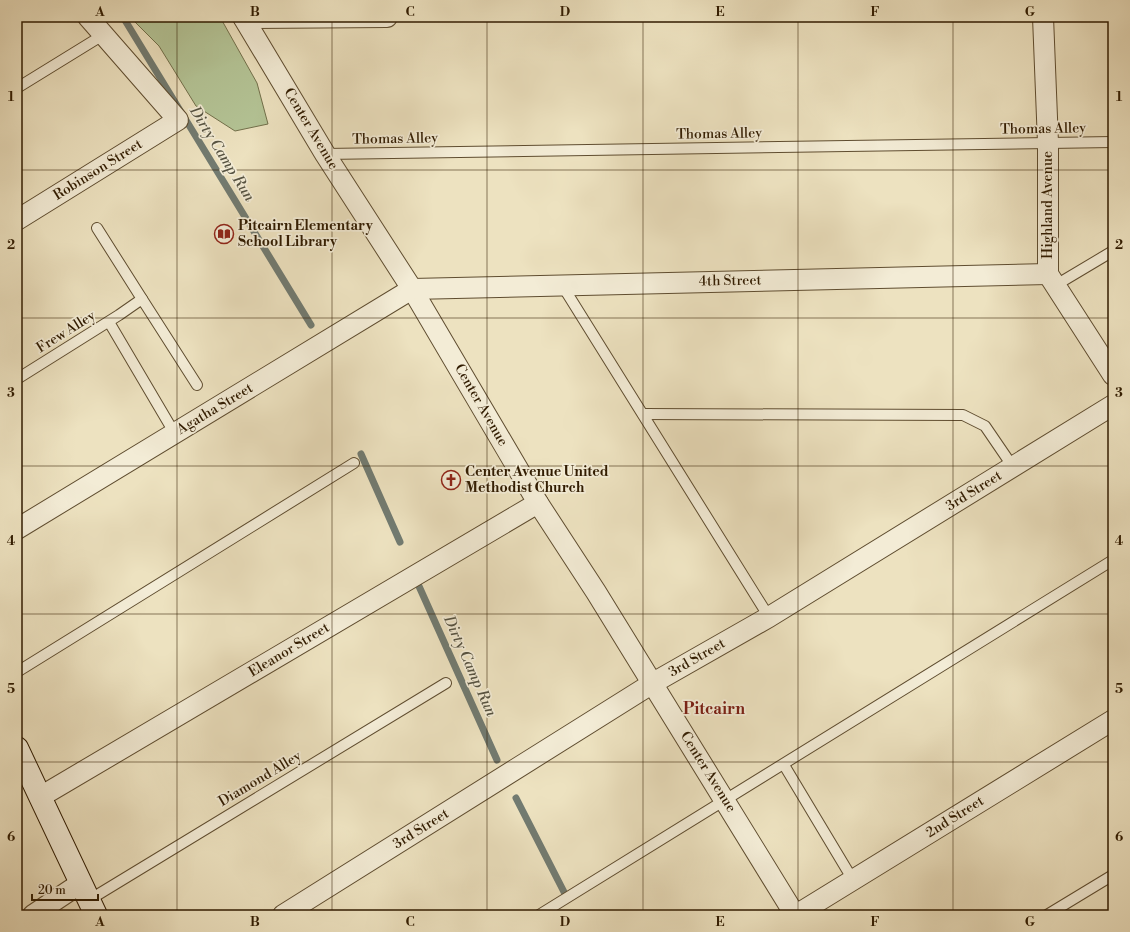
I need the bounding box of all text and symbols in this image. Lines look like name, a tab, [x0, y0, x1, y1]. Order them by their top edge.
text: A	[94, 4, 105, 20]
text: B	[250, 4, 260, 20]
text: C	[405, 4, 415, 20]
text: D	[560, 4, 570, 20]
text: E	[715, 4, 725, 20]
text: F	[870, 4, 880, 20]
text: G	[1025, 4, 1036, 20]
street label: Center Avenue	[280, 85, 342, 173]
text: 1	[8, 89, 15, 105]
text: 1	[1116, 89, 1123, 105]
water label: Dirty Camp Run	[185, 102, 259, 206]
street label: Thomas Alley	[1000, 119, 1086, 139]
street label: Thomas Alley	[676, 124, 762, 144]
street label: Thomas Alley	[352, 129, 438, 149]
street label: Robinson Street	[50, 135, 146, 205]
street label: Highland Avenue	[1039, 151, 1057, 259]
place label: Pitcairn Elementary School Library	[238, 217, 374, 251]
library icon: Pitcairn Elementary School Library	[213, 223, 235, 245]
text: 2	[7, 237, 15, 253]
text: 2	[1115, 237, 1123, 253]
street label: 4th Street	[698, 271, 762, 291]
street label: Frew Alley	[33, 307, 99, 357]
street label: Center Avenue	[450, 361, 512, 449]
street label: Agatha Street	[173, 379, 256, 439]
text: 3	[7, 385, 15, 401]
text: 3	[1115, 385, 1123, 401]
place label: Center Avenue United Methodist Church	[465, 463, 609, 497]
street label: 3rd Street	[943, 467, 1005, 515]
church icon: Center Avenue United Methodist Church	[440, 469, 462, 491]
text: 4	[7, 533, 16, 549]
text: 4	[1115, 533, 1124, 549]
water label: Dirty Camp Run	[439, 612, 501, 720]
street label: Eleanor Street	[245, 619, 333, 681]
street label: 3rd Street	[665, 635, 729, 681]
text: 5	[7, 681, 15, 697]
text: 5	[1115, 681, 1123, 697]
district label: Pitcairn	[683, 699, 745, 719]
street label: Center Avenue	[676, 728, 740, 816]
street label: Diamond Alley	[215, 747, 305, 811]
street label: 2nd Street	[923, 792, 987, 842]
street label: 3rd Street	[390, 805, 452, 853]
text: 6	[7, 829, 15, 845]
text: 6	[1115, 829, 1123, 845]
scale bar	[32, 876, 98, 902]
text: 20 m	[38, 883, 66, 898]
text: A	[94, 914, 105, 930]
text: B	[250, 914, 260, 930]
text: C	[405, 914, 415, 930]
text: D	[560, 914, 570, 930]
text: E	[715, 914, 725, 930]
text: F	[870, 914, 880, 930]
text: G	[1025, 914, 1036, 930]

